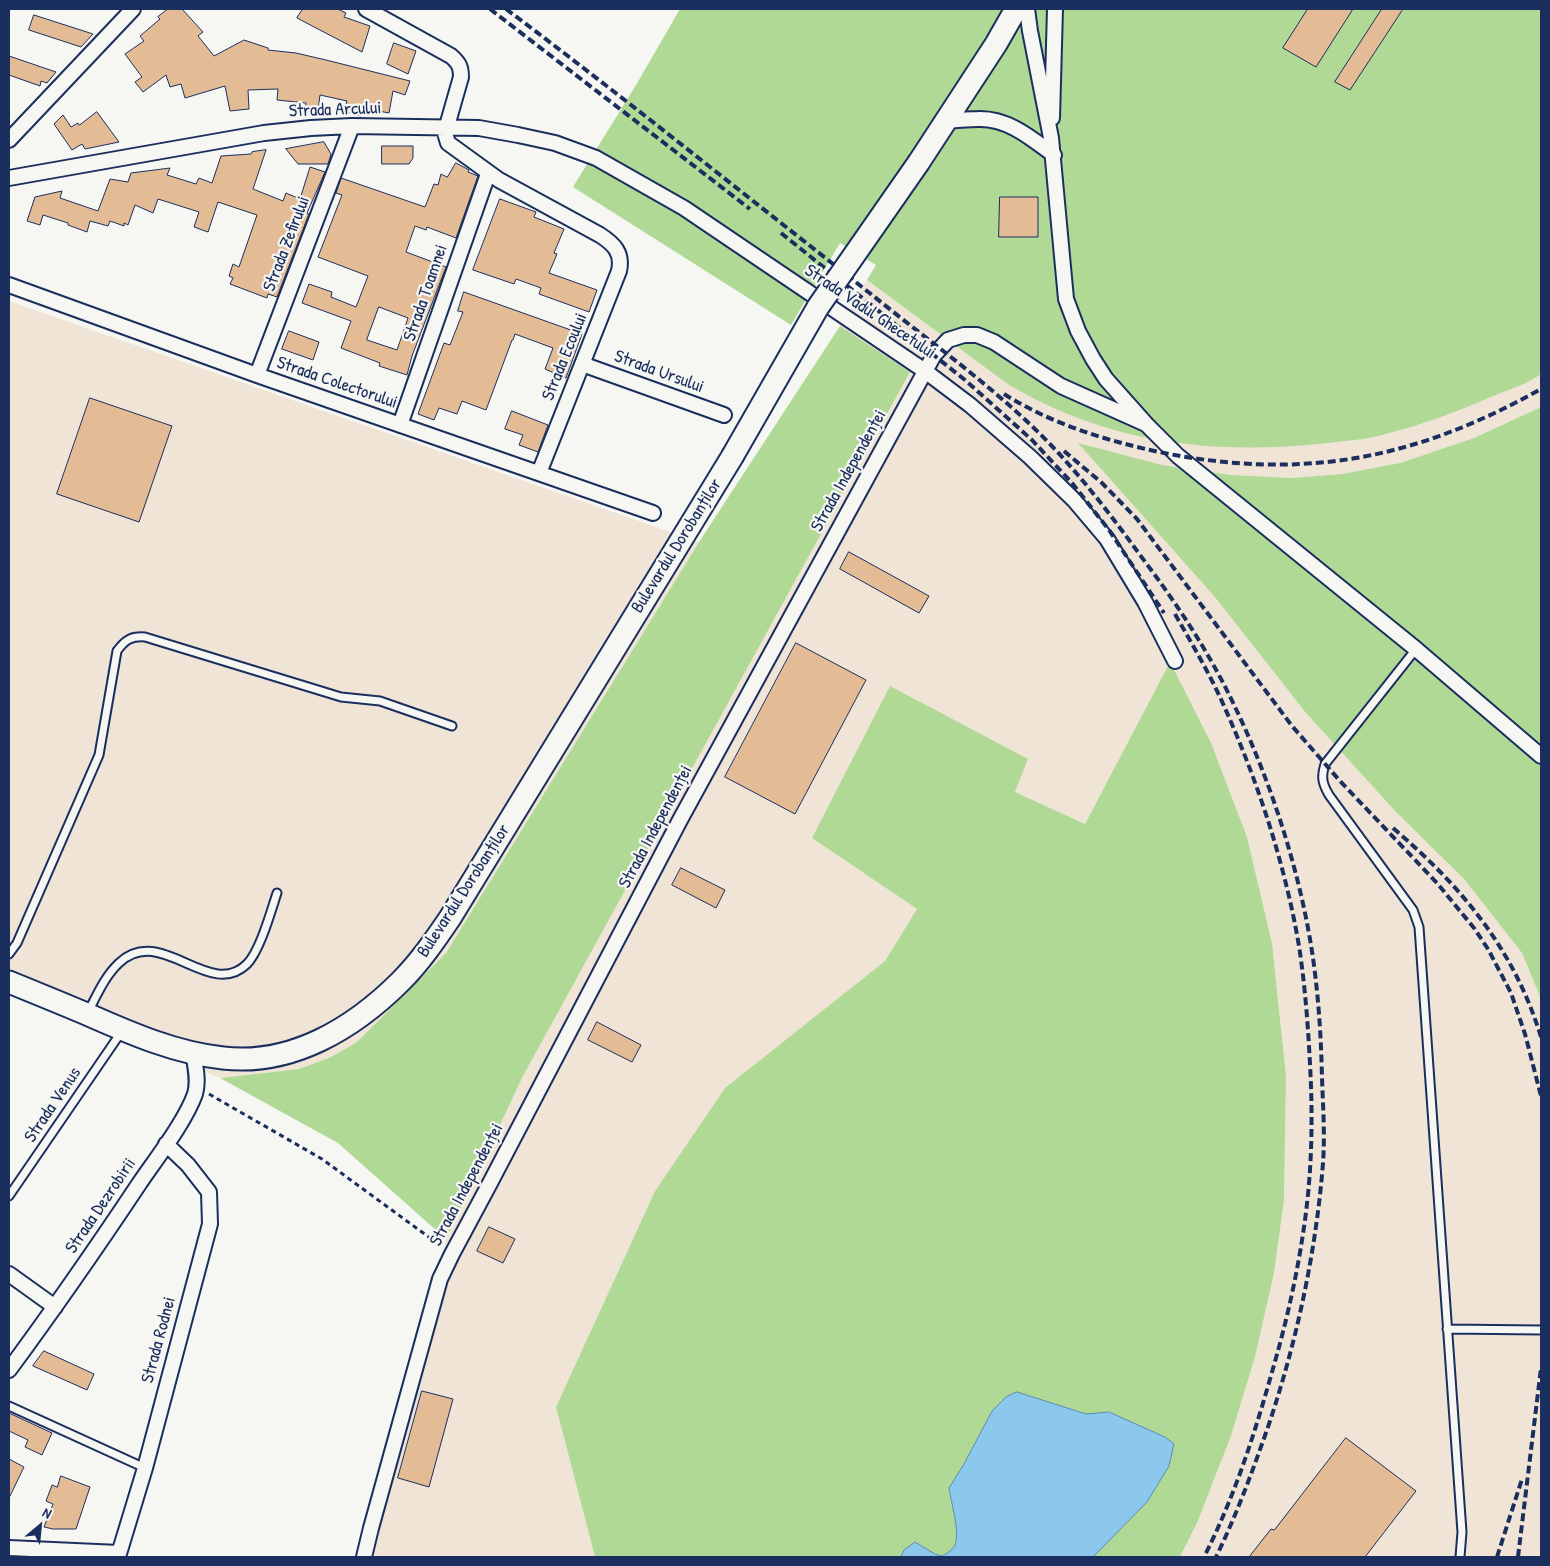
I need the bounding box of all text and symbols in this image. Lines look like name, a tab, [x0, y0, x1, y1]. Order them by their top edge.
street label: Strada Arcului	[288, 98, 382, 122]
street label: Strada Zefirului	[259, 193, 315, 295]
street label: Strada Toamnei	[399, 242, 453, 344]
street label: Strada Vadul Ghecetului	[800, 260, 940, 364]
street label: Strada Ecoului	[538, 310, 592, 404]
street label: Strada Ursului	[611, 346, 707, 398]
street label: Strada Colectorului	[274, 352, 400, 414]
street label: Strada Independenței	[807, 406, 891, 536]
street label: Bulevardul Dorobanților	[627, 475, 727, 617]
street label: Strada Independenței	[615, 762, 697, 892]
street label: Bulevardul Dorobanților	[413, 820, 515, 962]
street label: Strada Venus	[20, 1063, 86, 1147]
street label: Strada Independenței	[426, 1120, 508, 1250]
street label: Strada Dezrobirii	[61, 1154, 141, 1258]
street label: Strada Rodnei	[137, 1294, 181, 1386]
north arrow	[15, 1501, 65, 1551]
text: N	[40, 1502, 55, 1522]

